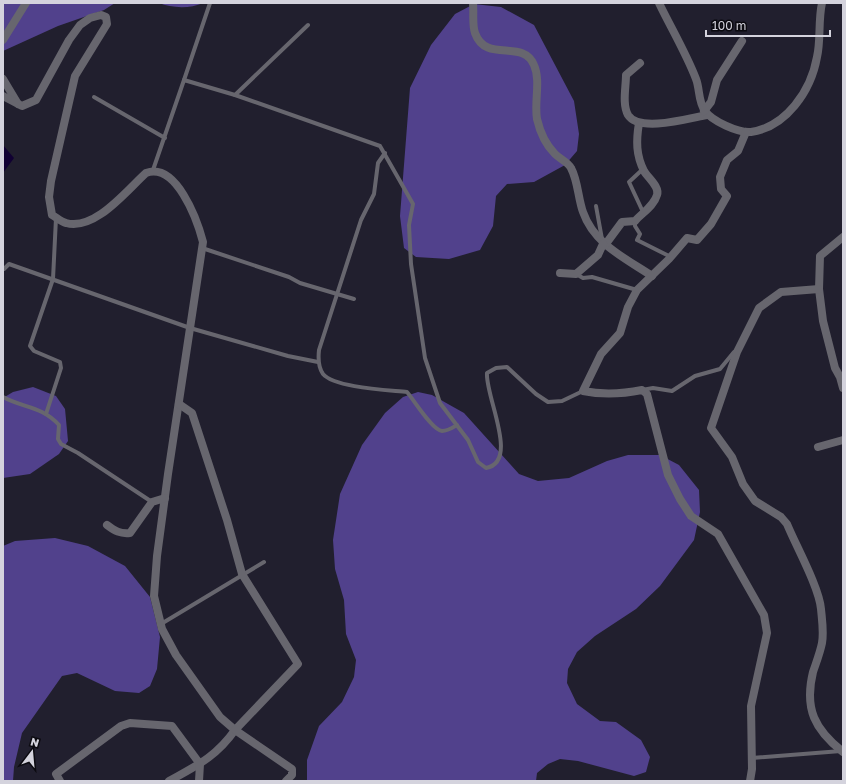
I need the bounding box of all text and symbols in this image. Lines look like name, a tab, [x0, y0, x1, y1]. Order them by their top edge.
scale bar	[706, 12, 830, 38]
text: 100 m	[712, 18, 746, 33]
north arrow	[12, 732, 52, 772]
text: N	[29, 735, 41, 749]

